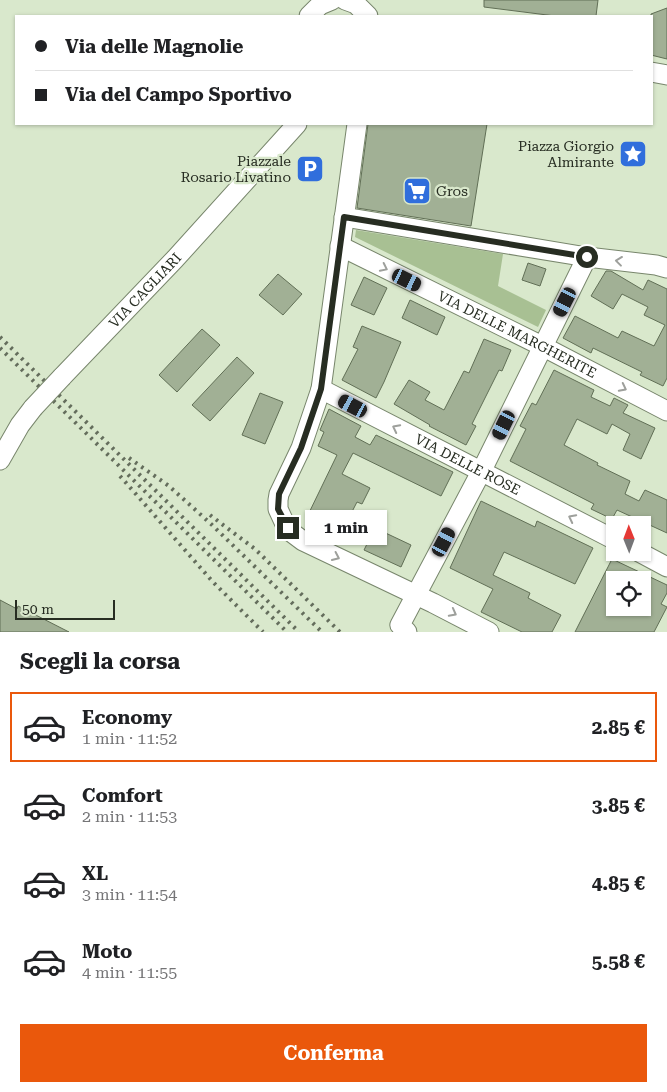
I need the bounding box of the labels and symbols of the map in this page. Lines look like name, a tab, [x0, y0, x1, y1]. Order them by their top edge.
place label: Piazza Giorgio Almirante	[518, 138, 614, 170]
place icon: Piazza Giorgio Almirante	[618, 139, 648, 169]
place label: Piazzale Rosario Livatino	[181, 153, 291, 185]
parking icon: Piazzale Rosario Livatino	[295, 154, 325, 184]
supermarket icon: Gros	[402, 176, 432, 206]
place label: Gros	[436, 183, 468, 199]
route start	[576, 246, 598, 268]
street label: VIA CAGLIARI	[106, 250, 185, 331]
one-way arrow	[615, 256, 623, 267]
one-way arrow	[378, 262, 387, 272]
car	[390, 267, 423, 293]
car	[551, 285, 578, 319]
street label: VIA DELLE MARGHERITE	[435, 288, 599, 381]
one-way arrow	[617, 382, 626, 392]
car	[336, 392, 369, 420]
car	[490, 408, 517, 442]
one-way arrow	[392, 424, 401, 434]
street label: VIA DELLE ROSE	[412, 431, 523, 498]
callout: 1 min	[306, 510, 388, 546]
one-way arrow	[568, 514, 577, 524]
north arrow	[606, 516, 651, 561]
route end	[277, 517, 299, 539]
car	[430, 525, 457, 559]
one-way arrow	[331, 551, 340, 562]
scale bar	[15, 597, 115, 620]
one-way arrow	[447, 607, 456, 617]

